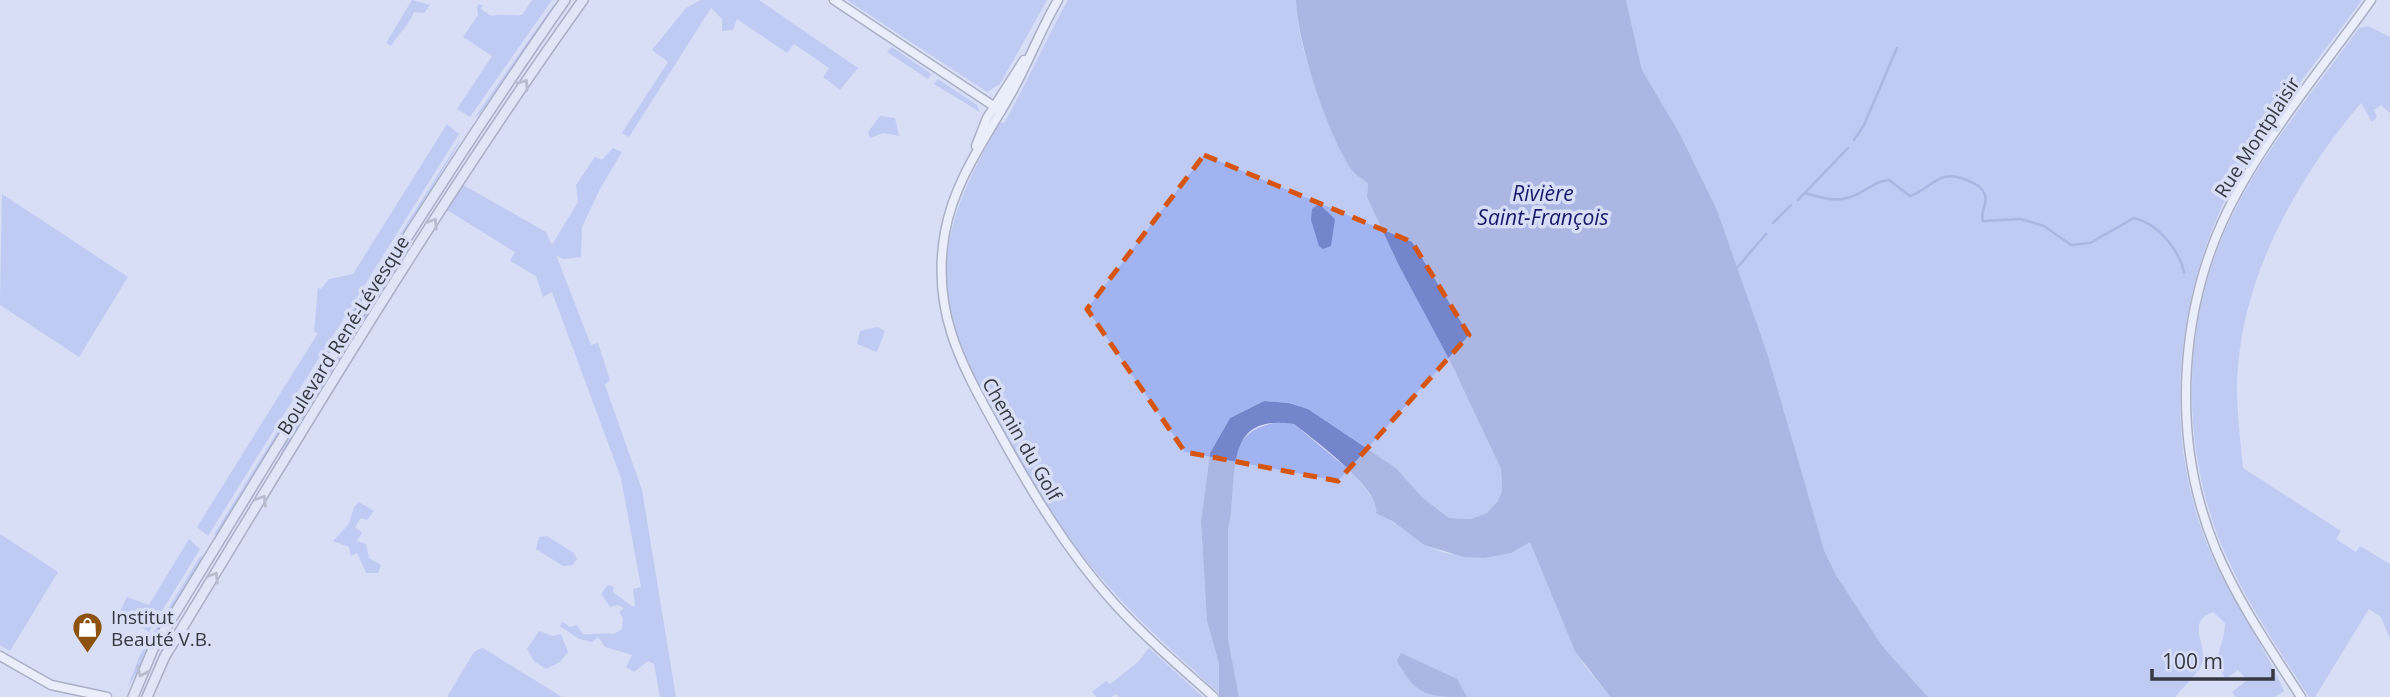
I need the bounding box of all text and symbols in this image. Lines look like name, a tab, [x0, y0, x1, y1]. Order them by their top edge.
street label: Rue Montplaisir	[2208, 71, 2306, 203]
one-way arrow	[516, 79, 528, 92]
water label: Rivière Saint-François	[1477, 179, 1609, 231]
one-way arrow	[425, 217, 438, 230]
street label: Boulevard René-Lévesque	[271, 231, 415, 439]
street label: Chemin du Golf	[976, 373, 1069, 507]
one-way arrow	[254, 494, 267, 507]
one-way arrow	[206, 572, 219, 585]
place label: Institut Beauté V.B.	[111, 604, 212, 652]
shop icon: Institut Beauté V.B.	[71, 611, 105, 655]
scale bar	[2152, 638, 2273, 682]
text: 100 m	[2162, 647, 2223, 675]
one-way arrow	[136, 665, 150, 677]

